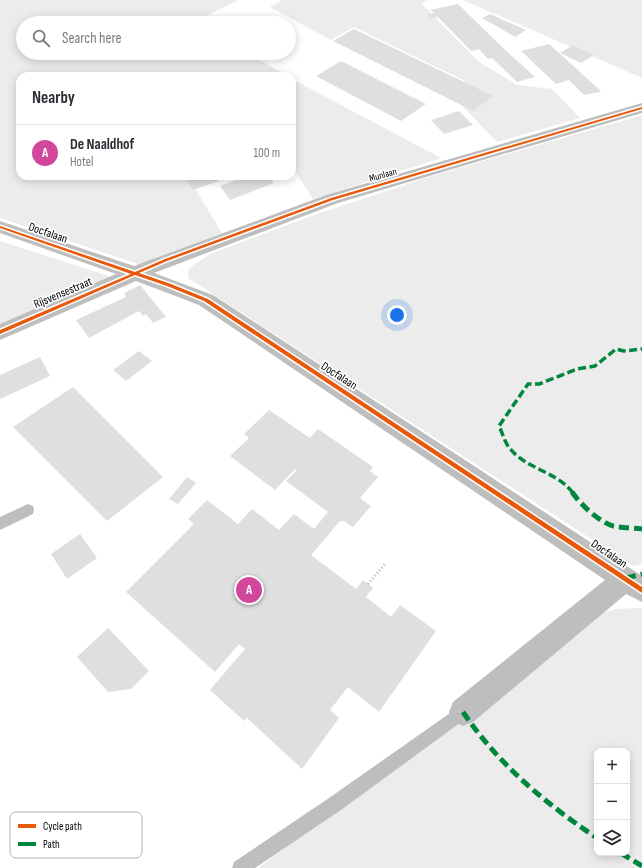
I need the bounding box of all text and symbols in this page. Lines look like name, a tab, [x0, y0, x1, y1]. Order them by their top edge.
search box	[16, 16, 296, 60]
icon: search	[30, 27, 52, 49]
text: Search here	[62, 29, 122, 48]
text: Nearby	[32, 88, 75, 108]
text: De Naaldhof	[70, 135, 134, 154]
text: A	[42, 145, 48, 161]
text: 100 m	[253, 145, 280, 161]
text: Hotel	[70, 154, 94, 170]
street label: Munlaan	[368, 165, 398, 185]
street label: Docfalaan	[26, 219, 70, 247]
street label: Rijsvensestraat	[32, 274, 95, 312]
your location	[387, 305, 407, 325]
street label: Docfalaan	[318, 359, 360, 393]
street label: Docfalaan	[588, 537, 630, 571]
pin: A	[236, 575, 262, 605]
map controls	[594, 748, 630, 856]
button: +	[594, 748, 630, 784]
button: −	[594, 784, 630, 820]
legend	[10, 812, 142, 858]
text: Cycle path	[43, 820, 82, 833]
button: layers	[594, 820, 630, 856]
text: Path	[43, 838, 60, 851]

